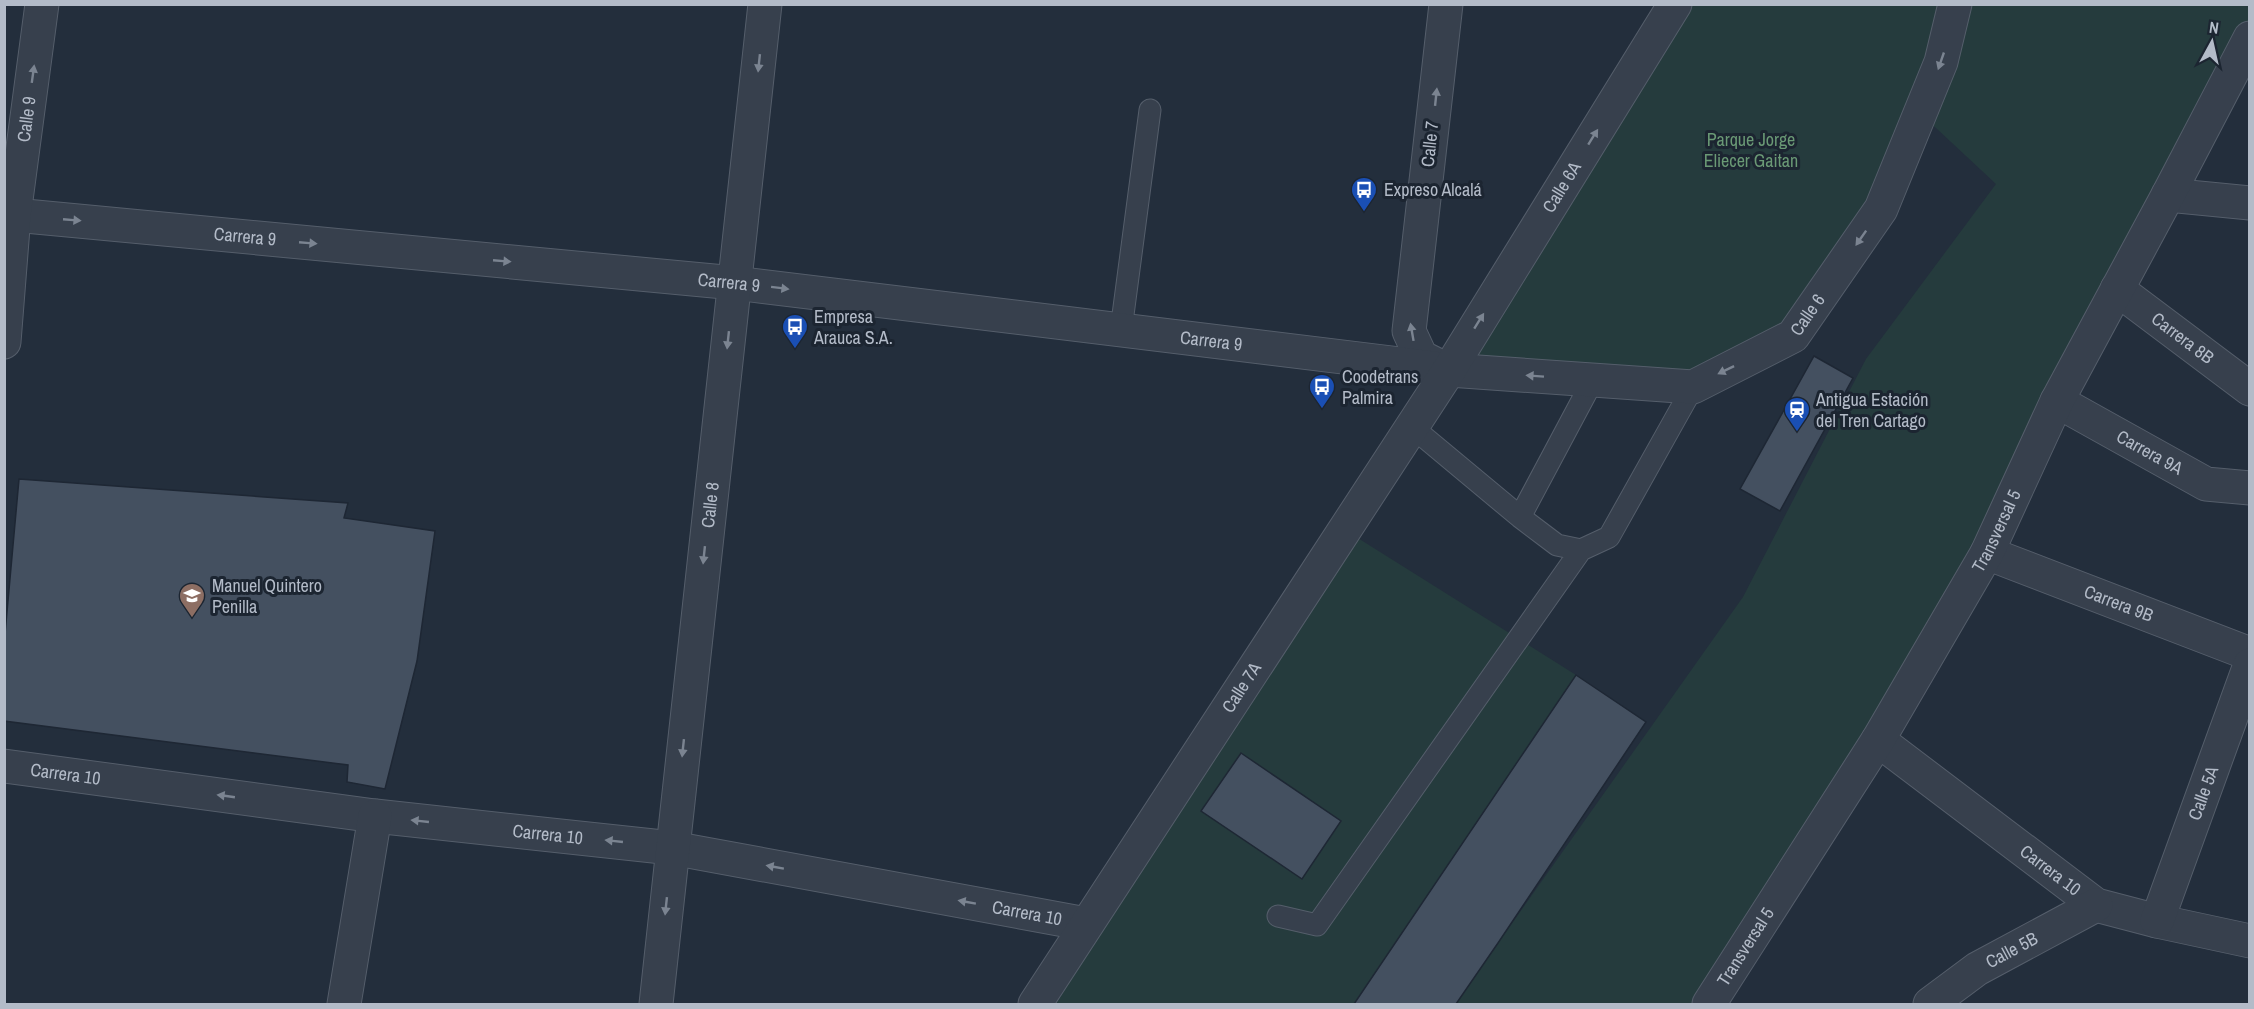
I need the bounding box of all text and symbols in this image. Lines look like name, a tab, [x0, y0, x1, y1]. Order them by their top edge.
north arrow	[2182, 12, 2242, 72]
text: N	[2208, 16, 2220, 39]
one-way arrow	[1935, 52, 1945, 70]
one-way arrow	[754, 53, 764, 72]
one-way arrow	[28, 64, 37, 83]
one-way arrow	[1431, 87, 1440, 106]
street label: Calle 9	[11, 95, 42, 144]
street label: Calle 7	[1415, 120, 1444, 168]
park label: Parque Jorge Eliecer Gaitan	[1704, 127, 1798, 173]
one-way arrow	[1587, 129, 1598, 145]
street label: Calle 6A	[1536, 157, 1587, 217]
bus stop icon: Expreso Alcalá	[1349, 175, 1379, 213]
place label: Expreso Alcalá	[1384, 177, 1482, 202]
one-way arrow	[62, 215, 81, 225]
street label: Carrera 9	[213, 221, 277, 252]
one-way arrow	[1855, 230, 1867, 246]
one-way arrow	[298, 238, 317, 248]
one-way arrow	[492, 256, 511, 266]
street label: Carrera 9	[697, 267, 761, 298]
one-way arrow	[770, 284, 789, 293]
street label: Calle 6	[1784, 289, 1831, 341]
place label: Empresa Arauca S.A.	[813, 304, 893, 350]
street label: Carrera 8B	[2146, 306, 2219, 370]
bus stop icon: Empresa Arauca S.A.	[780, 312, 810, 350]
one-way arrow	[1474, 313, 1485, 329]
one-way arrow	[1407, 322, 1416, 341]
street label: Carrera 9	[1179, 324, 1244, 357]
one-way arrow	[723, 331, 733, 350]
place label: Coodetrans Palmira	[1342, 364, 1418, 410]
one-way arrow	[1717, 366, 1734, 375]
one-way arrow	[1525, 371, 1544, 381]
bus stop icon: Coodetrans Palmira	[1307, 372, 1337, 410]
place label: Antigua Estación del Tren Cartago	[1815, 387, 1928, 433]
station icon: Antigua Estación del Tren Cartago	[1782, 395, 1812, 433]
street label: Carrera 9A	[2112, 424, 2188, 481]
street label: Calle 8	[695, 481, 725, 529]
street label: Transversal 5	[1965, 485, 2027, 577]
one-way arrow	[700, 545, 709, 564]
place label: Manuel Quintero Penilla	[212, 573, 322, 619]
street label: Carrera 9B	[2081, 578, 2157, 628]
school or university icon: Manuel Quintero Penilla	[177, 581, 207, 619]
street label: Calle 7A	[1216, 657, 1267, 717]
one-way arrow	[678, 739, 688, 758]
street label: Carrera 10	[29, 757, 102, 791]
street label: Calle 5A	[2182, 762, 2224, 824]
one-way arrow	[217, 791, 236, 800]
one-way arrow	[410, 816, 429, 825]
street label: Carrera 10	[511, 818, 584, 850]
one-way arrow	[604, 837, 623, 846]
street label: Carrera 10	[2015, 839, 2086, 901]
one-way arrow	[766, 862, 785, 871]
street label: Carrera 10	[990, 894, 1064, 931]
one-way arrow	[661, 897, 671, 916]
one-way arrow	[957, 897, 976, 906]
street label: Transversal 5	[1711, 902, 1780, 991]
street label: Calle 5B	[1981, 926, 2042, 974]

